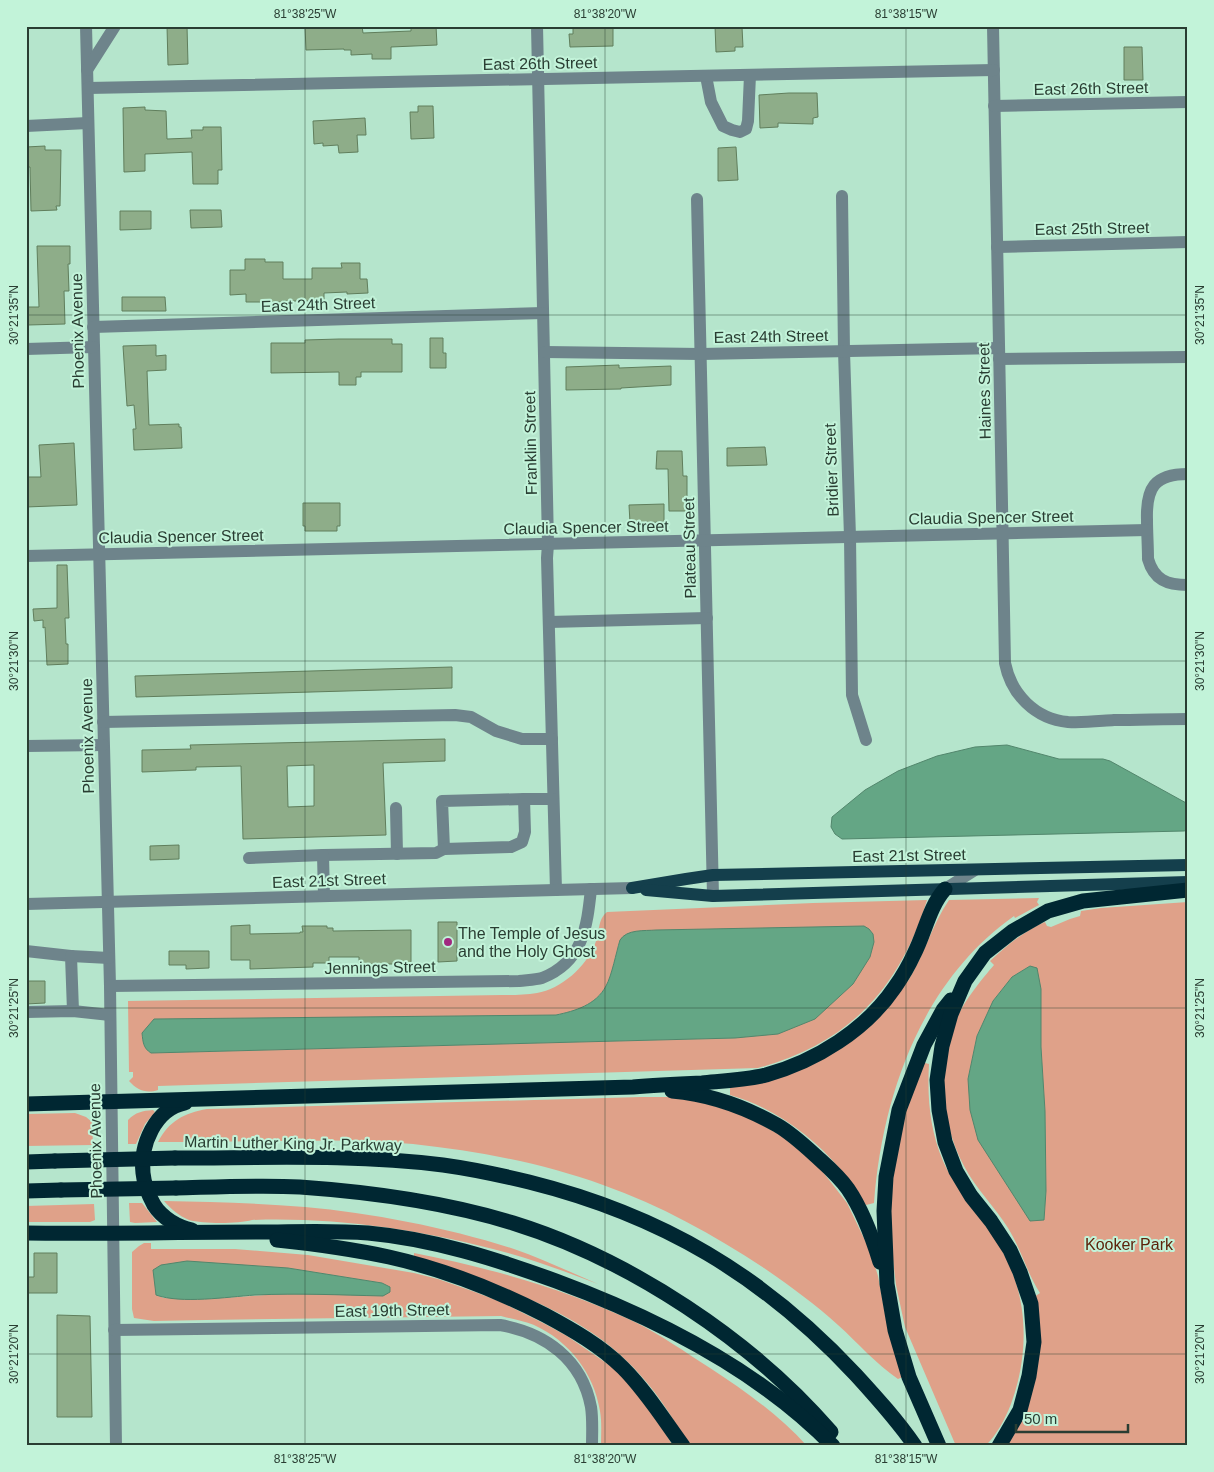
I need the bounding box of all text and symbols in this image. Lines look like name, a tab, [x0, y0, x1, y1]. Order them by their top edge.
text: 81°38'25"W	[274, 7, 337, 21]
text: 81°38'20"W	[574, 7, 637, 21]
text: 81°38'15"W	[875, 7, 938, 21]
street label: East 26th Street	[483, 54, 598, 73]
street label: East 26th Street	[1034, 79, 1149, 98]
street label: East 25th Street	[1035, 219, 1150, 238]
street label: Phoenix Avenue	[68, 273, 87, 389]
text: 30°21'35"N	[7, 285, 21, 345]
text: 30°21'35"N	[1193, 285, 1207, 345]
street label: East 24th Street	[260, 294, 376, 315]
street label: East 24th Street	[714, 327, 829, 346]
street label: Haines Street	[975, 342, 994, 440]
street label: Franklin Street	[521, 390, 540, 495]
street label: Bridier Street	[821, 422, 842, 517]
street label: Plateau Street	[680, 497, 699, 599]
street label: Claudia Spencer Street	[908, 508, 1074, 527]
street label: Claudia Spencer Street	[503, 518, 669, 537]
street label: Claudia Spencer Street	[98, 527, 264, 546]
text: 30°21'30"N	[7, 631, 21, 691]
text: 30°21'30"N	[1193, 631, 1207, 691]
street label: Phoenix Avenue	[78, 678, 97, 794]
street label: East 21st Street	[852, 846, 967, 865]
street label: East 21st Street	[272, 870, 387, 891]
place label: The Temple of Jesus and the Holy Ghost	[458, 925, 605, 960]
marker: The Temple of Jesus and the Holy Ghost	[442, 936, 454, 948]
street label: Jennings Street	[324, 958, 436, 977]
text: 30°21'25"N	[7, 978, 21, 1038]
text: 30°21'25"N	[1193, 978, 1207, 1038]
street label: Phoenix Avenue	[86, 1083, 105, 1199]
street label: Martin Luther King Jr. Parkway	[184, 1133, 402, 1154]
park label: Kooker Park	[1085, 1236, 1174, 1253]
street label: East 19th Street	[335, 1301, 450, 1320]
text: 30°21'20"N	[7, 1324, 21, 1384]
text: 30°21'20"N	[1193, 1324, 1207, 1384]
scale bar	[1016, 1402, 1129, 1434]
text: 50 m	[1024, 1410, 1057, 1427]
text: 81°38'25"W	[274, 1452, 337, 1466]
text: 81°38'20"W	[574, 1452, 637, 1466]
text: 81°38'15"W	[875, 1452, 938, 1466]

